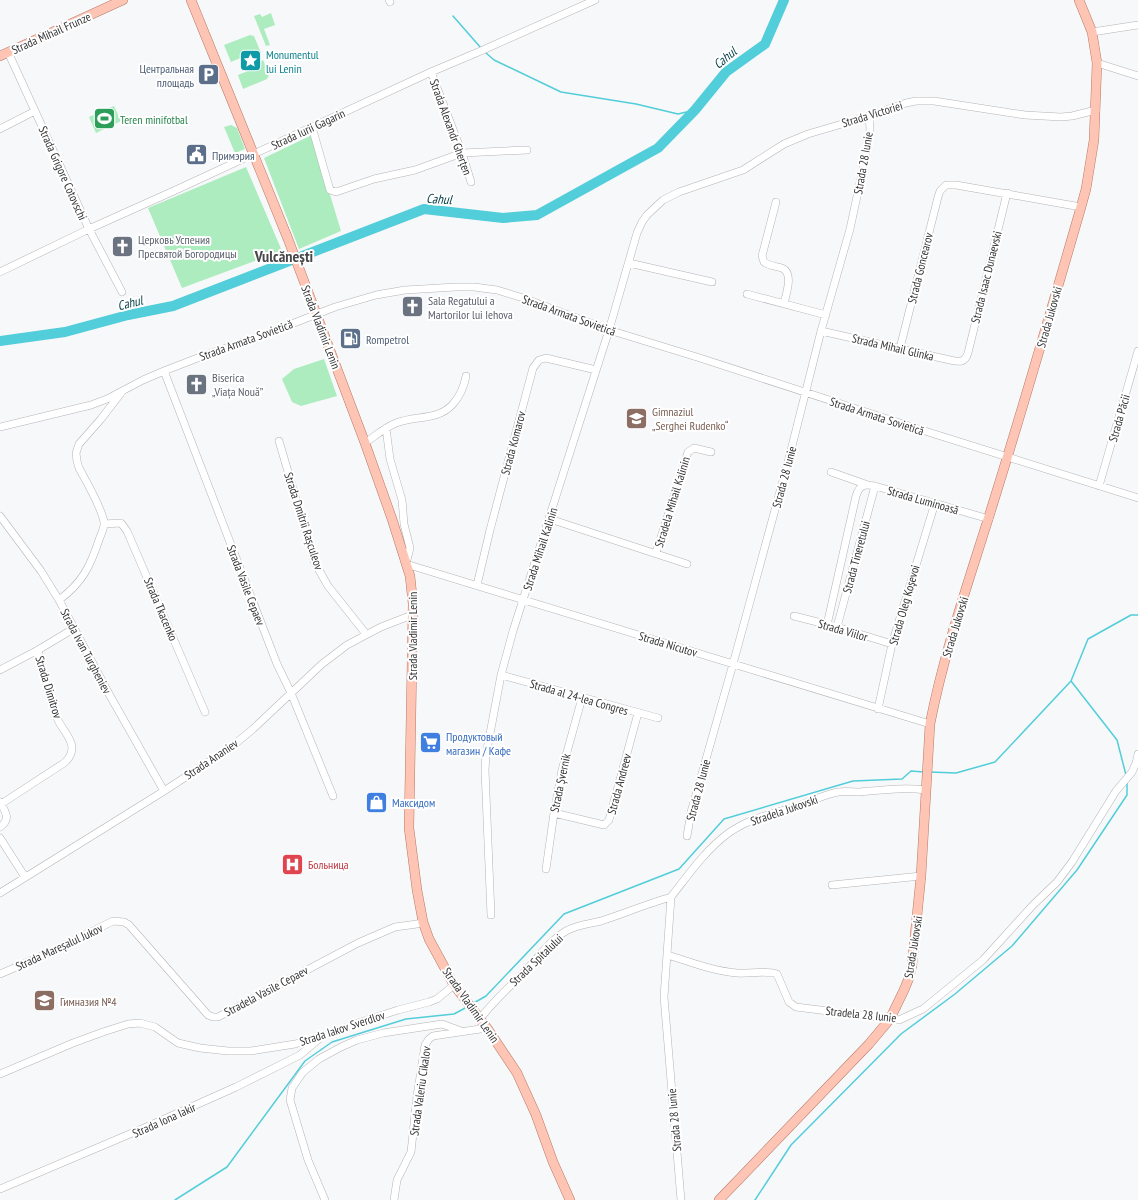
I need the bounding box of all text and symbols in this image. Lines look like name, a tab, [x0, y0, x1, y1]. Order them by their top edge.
street label: Strada Mihail Frunze	[9, 9, 93, 57]
water label: Cahul	[710, 42, 742, 73]
place label: Monumentul lui Lenin	[266, 47, 319, 76]
place icon: Monumentul lui Lenin	[237, 48, 263, 74]
place label: Центральная площадь	[140, 61, 194, 90]
parking icon: Центральная площадь	[196, 62, 222, 88]
street label: Strada Alexandr Gherțen	[427, 77, 475, 177]
street label: Strada Victoriei	[840, 98, 904, 130]
street label: Strada Iurii Gagarin	[269, 105, 347, 153]
sports icon: Teren minifotbal	[92, 106, 118, 132]
place label: Teren minifotbal	[120, 112, 188, 127]
street label: Strada Grigore Cotovschi	[36, 124, 90, 222]
street label: Strada 28 Iunie	[850, 131, 876, 195]
public building icon: Примэрия	[183, 142, 209, 168]
place label: Примэрия	[212, 148, 255, 163]
water label: Cahul	[426, 190, 454, 208]
street label: Strada Isaac Dunaevski	[967, 229, 1005, 325]
street label: Strada Goncearov	[904, 231, 936, 305]
place label: Церковь Успения Пресвятой Богородицы	[138, 232, 237, 261]
church icon: Церковь Успения Пресвятой Богородицы	[110, 233, 136, 259]
district label: Vulcănești	[254, 246, 314, 266]
street label: Strada Vladimir Lenin	[298, 283, 344, 371]
street label: Strada Jukovski	[1033, 285, 1065, 349]
water label: Cahul	[116, 291, 146, 314]
street label: Strada Armata Sovietică	[520, 291, 618, 339]
place label: Sala Regatului a Martorilor lui Iehova	[428, 293, 513, 322]
church icon: Sala Regatului a Martorilor lui Iehova	[399, 294, 425, 320]
street label: Strada Armata Sovietică	[197, 316, 295, 364]
fuel station icon: Rompetrol	[338, 326, 364, 352]
street label: Strada Mihail Glinka	[851, 330, 935, 364]
place label: Rompetrol	[366, 332, 409, 347]
place label: Biserica „Viața Nouă”	[212, 370, 264, 399]
church icon: Biserica „Viața Nouă”	[183, 371, 209, 397]
street label: Strada Păcii	[1105, 392, 1133, 444]
street label: Strada Armata Sovietică	[828, 394, 926, 438]
place label: Gimnaziul „Serghei Rudenko“	[652, 404, 729, 433]
school or university icon: Gimnaziul „Serghei Rudenko“	[624, 405, 650, 431]
street label: Strada Komarov	[497, 409, 529, 476]
street label: Strada 28 Iunie	[769, 444, 799, 509]
street label: Stradela Mihail Kalinin	[651, 455, 693, 549]
street label: Strada Dmitrii Rașculeov	[281, 470, 327, 572]
street label: Strada Luminoasă	[886, 483, 961, 517]
street label: Strada Mihail Kalinin	[520, 506, 560, 592]
street label: Strada Tineretului	[839, 519, 873, 595]
street label: Strada Vasile Cepaev	[224, 543, 268, 628]
street label: Strada Oleg Koşevoi	[885, 563, 923, 647]
street label: Strada Tkacenko	[141, 575, 181, 643]
street label: Strada Vladimir Lenin	[405, 592, 420, 680]
street label: Strada Jukovski	[939, 595, 971, 659]
street label: Strada Ivan Turgheniev	[57, 606, 115, 696]
street label: Strada Viilor	[817, 616, 870, 644]
street label: Strada Nicutov	[637, 628, 699, 660]
street label: Strada Dimitrov	[32, 654, 66, 720]
street label: Strada al 24-lea Congres	[528, 676, 630, 718]
place label: Продуктовый магазин / Кафе	[446, 729, 511, 758]
supermarket icon: Продуктовый магазин / Кафе	[417, 730, 443, 756]
street label: Strada Ananiev	[181, 735, 241, 782]
street label: Strada Șvernik	[546, 752, 574, 814]
street label: Strada Andreev	[604, 752, 634, 816]
street label: Strada 28 Iunie	[683, 757, 713, 822]
shop icon: Максидом	[363, 789, 389, 815]
street label: Stradela Jukovski	[748, 791, 820, 829]
place label: Максидом	[392, 795, 435, 810]
hospital icon: Больница	[279, 851, 305, 877]
place label: Больница	[308, 857, 349, 872]
street label: Strada Jukovski	[901, 915, 925, 979]
street label: Strada Mareșalul Jukov	[13, 920, 105, 974]
street label: Strada Spitalului	[506, 931, 566, 989]
street label: Stradela Vasile Cepaev	[221, 962, 311, 1019]
street label: Strada Vladimir Lenin	[439, 964, 503, 1046]
school or university icon: Гимназия №4	[32, 988, 58, 1014]
place label: Гимназия №4	[60, 994, 117, 1009]
street label: Stradela 28 Iunie	[825, 1003, 897, 1025]
street label: Strada Iakov Sverdlov	[297, 1007, 387, 1049]
street label: Strada Valeriu Cikalov	[406, 1045, 434, 1137]
street label: Strada 28 Iunie	[664, 1088, 684, 1152]
street label: Strada Iona Iakir	[130, 1099, 199, 1141]

